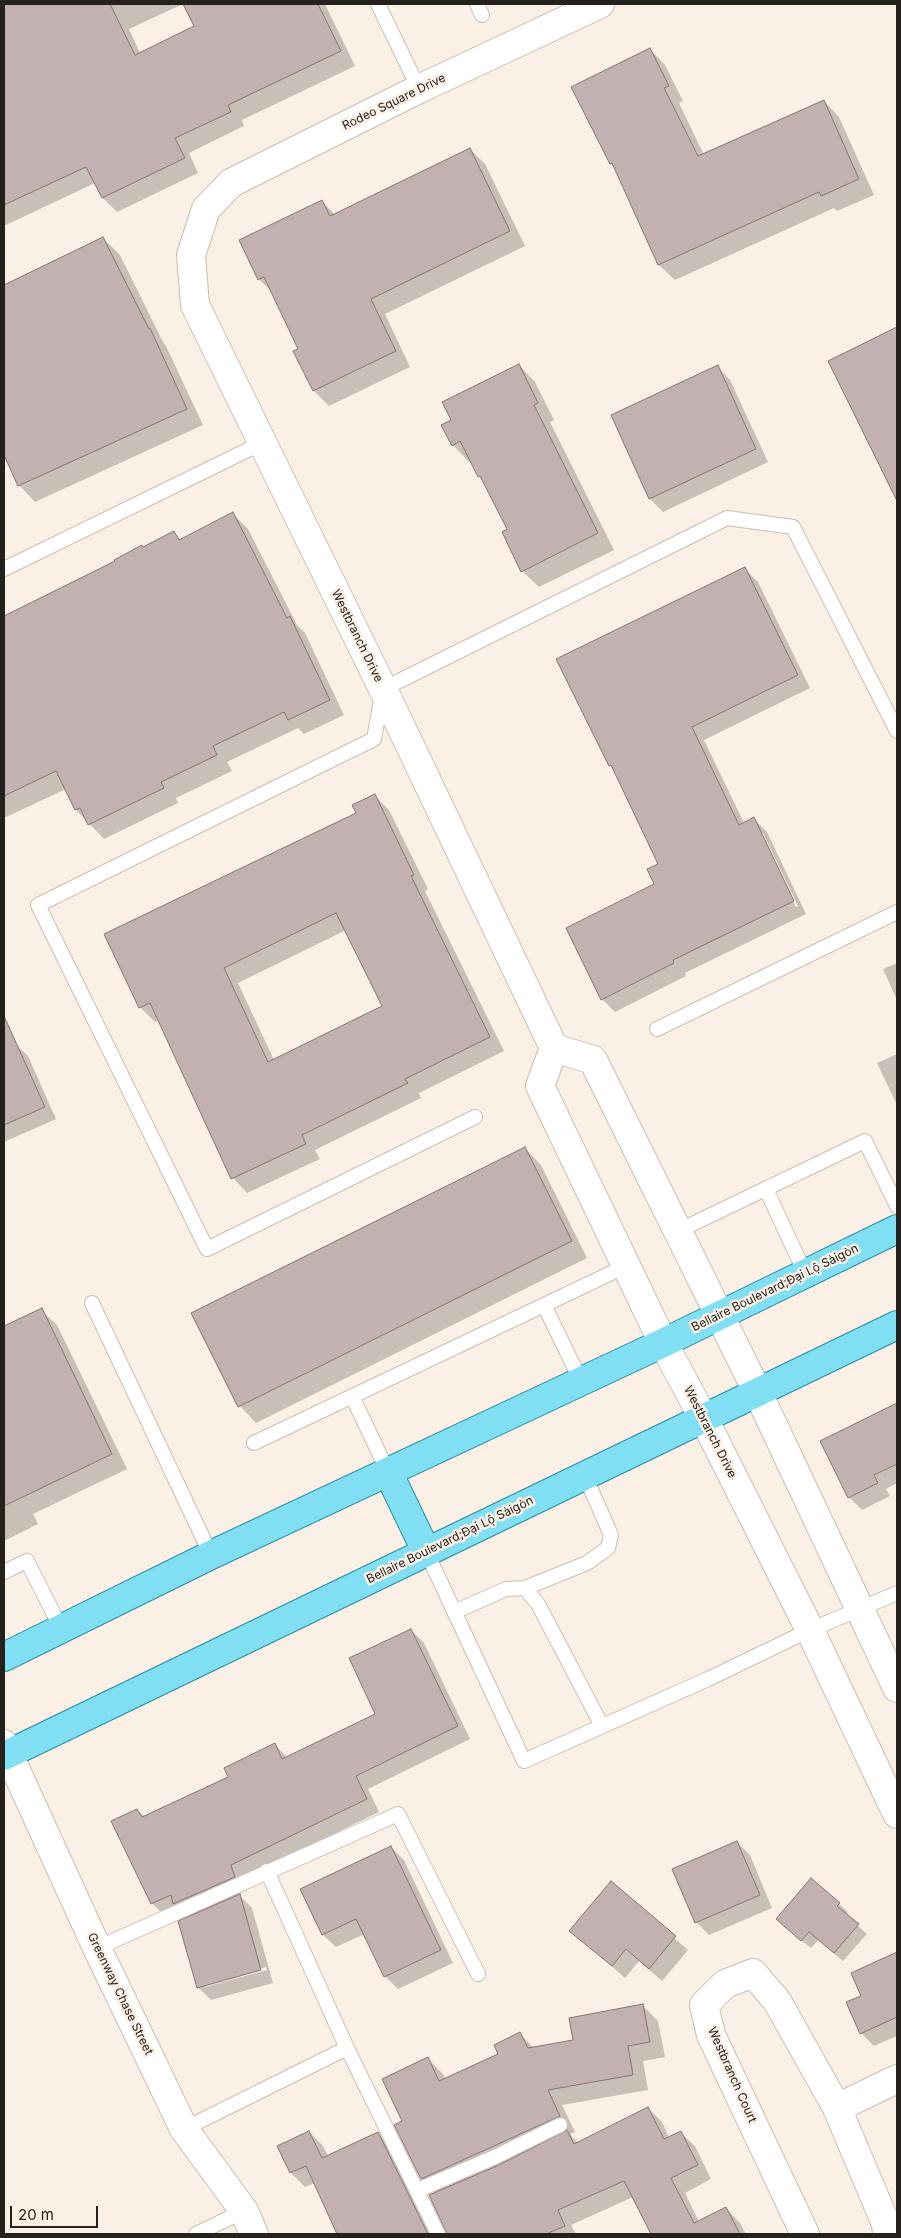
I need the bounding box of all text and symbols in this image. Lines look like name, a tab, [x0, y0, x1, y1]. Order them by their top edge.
street label: Rodeo Square Drive	[340, 71, 448, 133]
street label: Westbranch Drive	[328, 587, 386, 685]
street label: Bellaire Boulevard;Đại Lộ Sàigòn	[689, 1241, 861, 1335]
street label: Westbranch Drive	[681, 1384, 739, 1480]
street label: Bellaire Boulevard;Đại Lộ Sàigòn	[364, 1493, 536, 1587]
street label: Greenway Chase Street	[84, 1931, 156, 2057]
street label: Westbranch Court	[704, 2025, 760, 2125]
scale bar	[12, 2196, 100, 2228]
text: 20 m	[18, 2205, 54, 2224]

